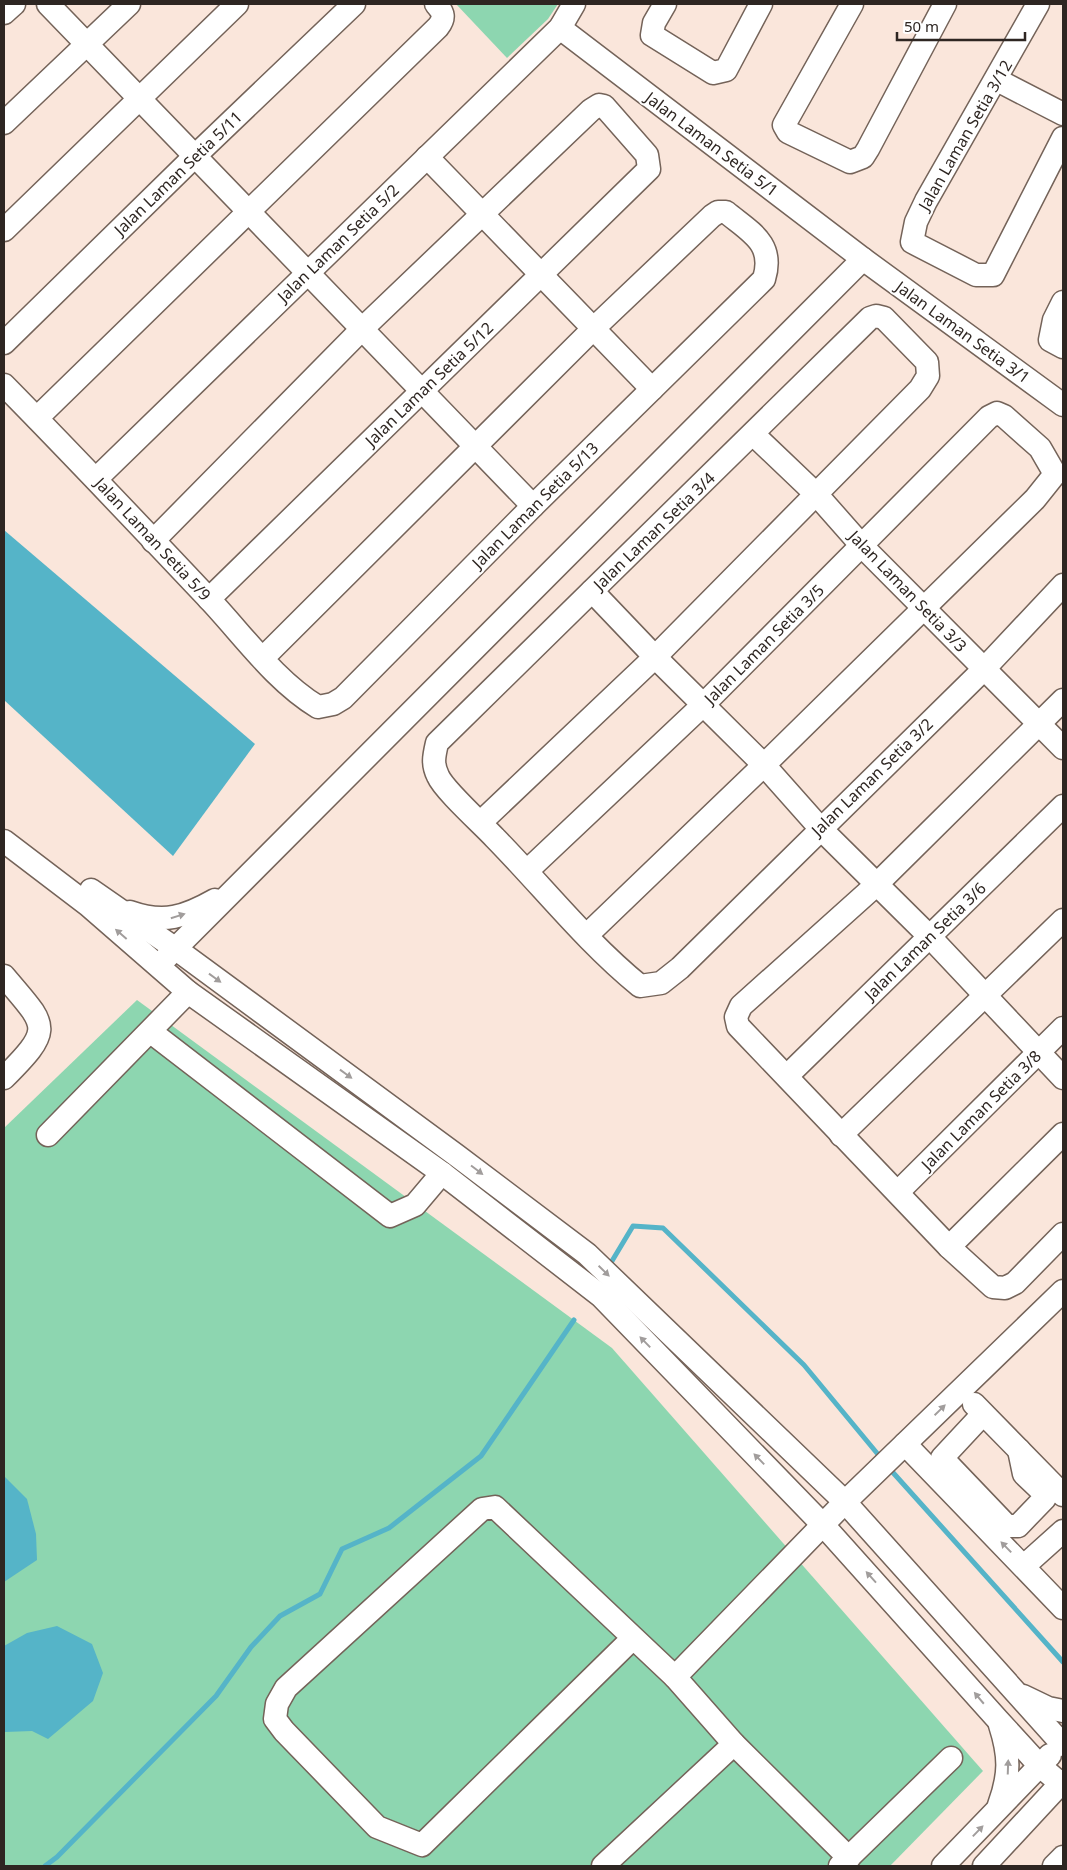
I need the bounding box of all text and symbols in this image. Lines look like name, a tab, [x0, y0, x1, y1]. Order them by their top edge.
scale bar	[897, 10, 1024, 42]
text: 50 m	[904, 16, 939, 36]
street label: Jalan Laman Setia 3/12	[912, 56, 1017, 216]
street label: Jalan Laman Setia 5/1	[640, 86, 783, 201]
street label: Jalan Laman Setia 5/11	[108, 106, 247, 241]
street label: Jalan Laman Setia 5/2	[271, 179, 404, 308]
street label: Jalan Laman Setia 3/1	[890, 275, 1035, 388]
street label: Jalan Laman Setia 5/12	[359, 317, 498, 452]
street label: Jalan Laman Setia 5/13	[466, 437, 603, 574]
street label: Jalan Laman Setia 3/4	[587, 467, 720, 596]
street label: Jalan Laman Setia 5/9	[89, 471, 216, 605]
street label: Jalan Laman Setia 3/3	[843, 524, 972, 657]
street label: Jalan Laman Setia 3/5	[698, 579, 829, 710]
street label: Jalan Laman Setia 3/2	[805, 713, 938, 842]
street label: Jalan Laman Setia 3/6	[858, 877, 991, 1006]
one-way arrow	[171, 912, 186, 920]
one-way arrow	[116, 928, 128, 940]
one-way arrow	[208, 972, 221, 983]
street label: Jalan Laman Setia 3/8	[915, 1045, 1046, 1176]
one-way arrow	[339, 1069, 353, 1079]
one-way arrow	[470, 1165, 483, 1176]
one-way arrow	[598, 1265, 610, 1277]
one-way arrow	[640, 1337, 652, 1349]
one-way arrow	[934, 1404, 946, 1416]
one-way arrow	[753, 1453, 765, 1465]
one-way arrow	[1000, 1542, 1012, 1554]
one-way arrow	[865, 1571, 877, 1583]
one-way arrow	[974, 1692, 985, 1704]
one-way arrow	[1004, 1758, 1012, 1774]
one-way arrow	[971, 1826, 983, 1838]

